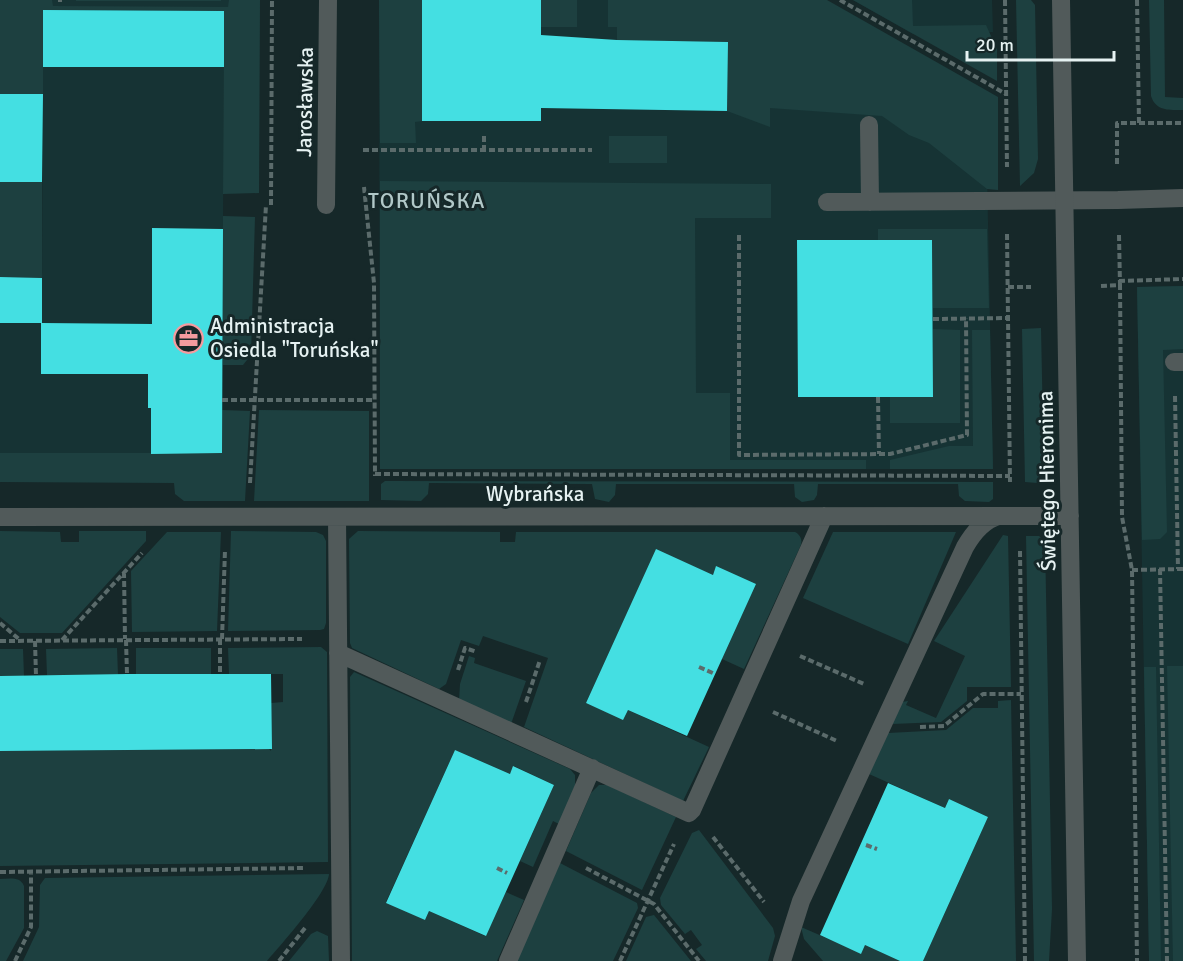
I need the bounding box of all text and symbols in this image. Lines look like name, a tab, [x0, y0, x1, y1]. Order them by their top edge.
scale bar	[967, 24, 1114, 62]
text: 20 m	[976, 34, 1014, 56]
street label: Jarosławska	[291, 47, 319, 157]
district label: TORUŃSKA	[368, 187, 486, 214]
place label: Administracja Osiedla "Toruńska"	[210, 313, 379, 363]
office icon: Administracja Osiedla "Toruńska"	[173, 322, 205, 354]
street label: Świętego Hieronima	[1032, 391, 1062, 571]
street label: Wybrańska	[486, 481, 584, 507]

